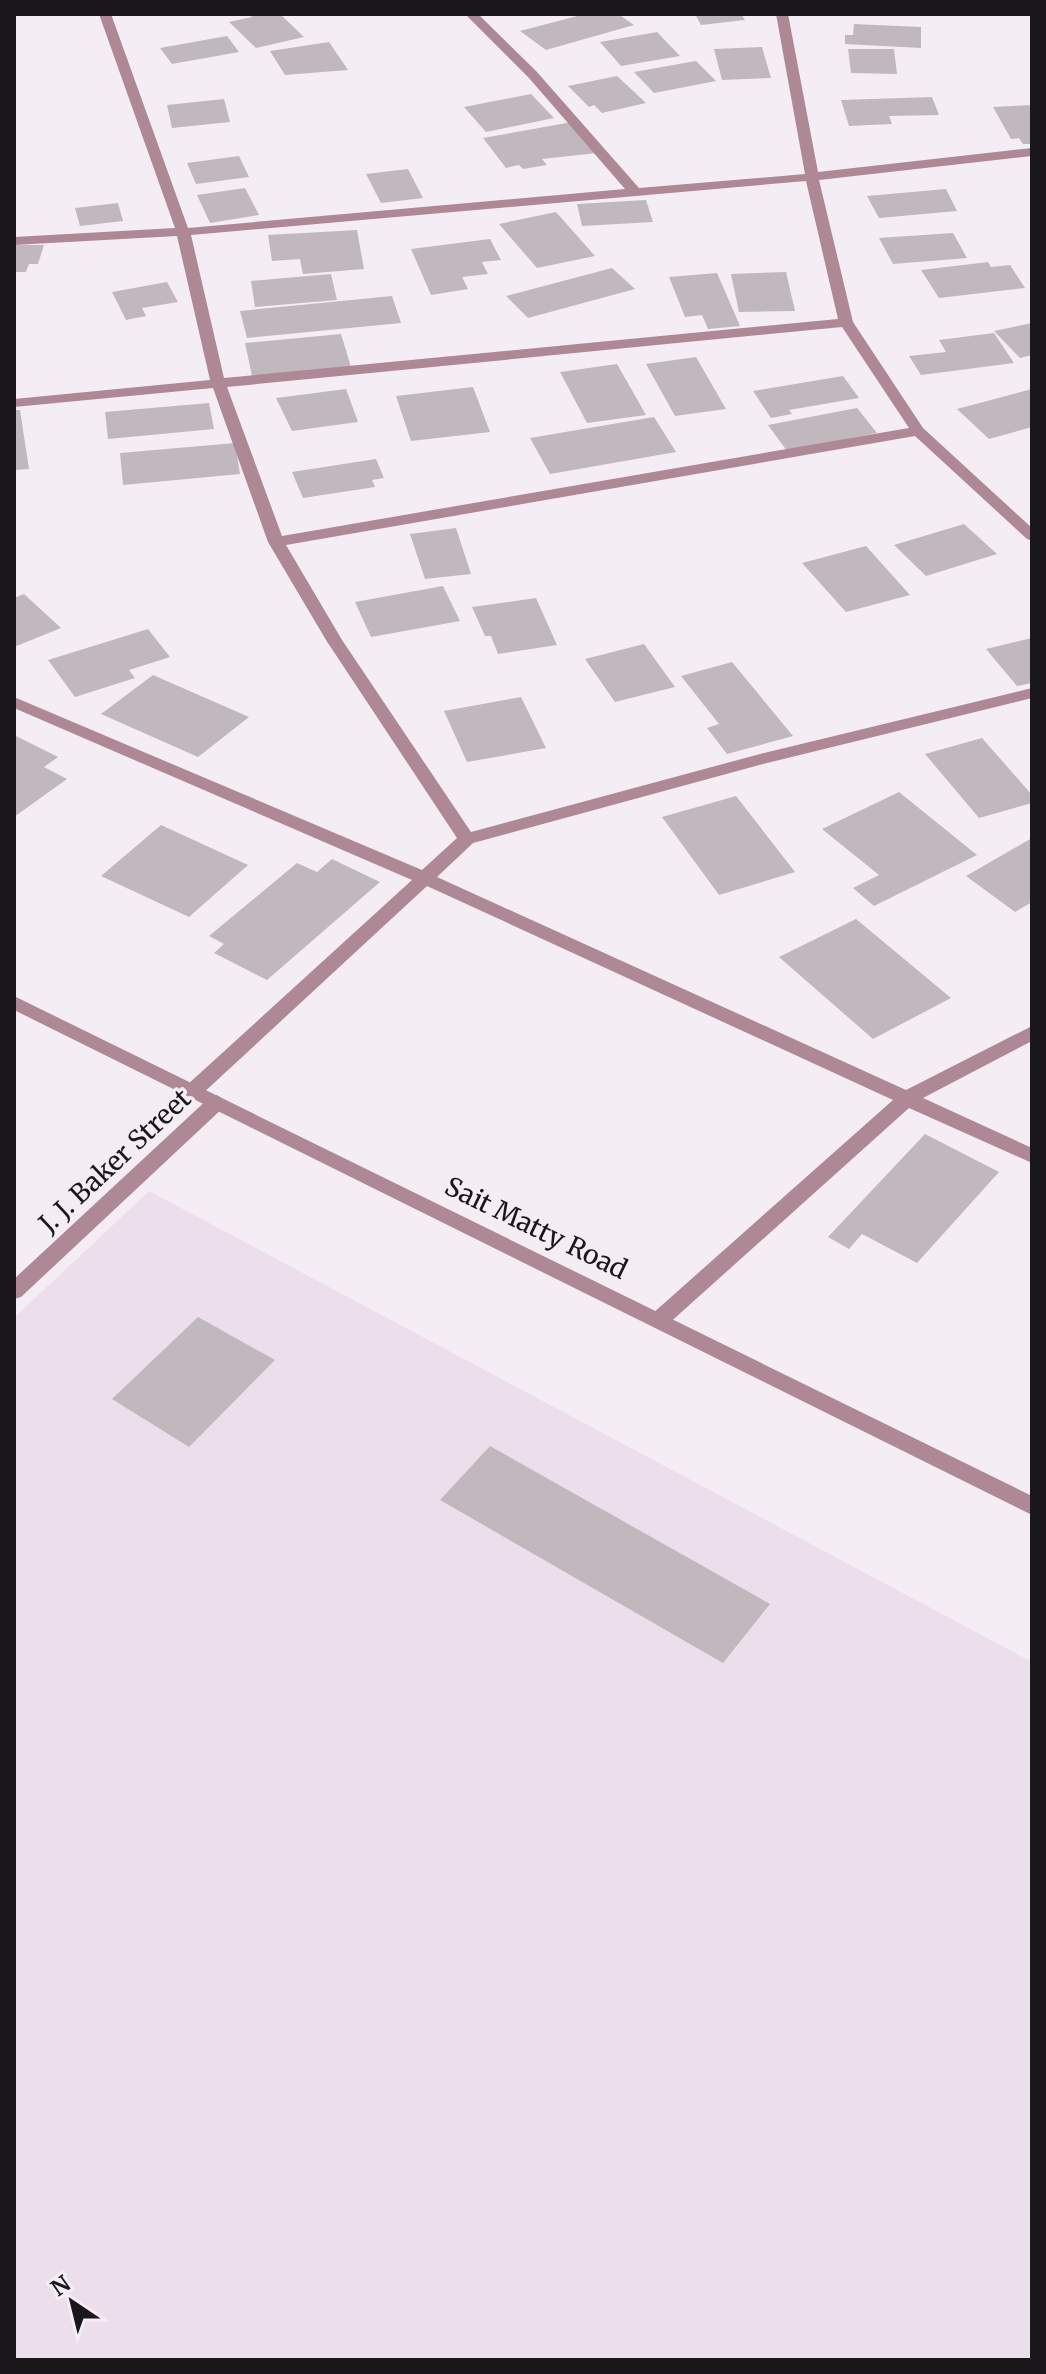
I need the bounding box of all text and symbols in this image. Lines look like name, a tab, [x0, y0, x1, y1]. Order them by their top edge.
street label: J. J. Baker Street	[31, 1082, 197, 1240]
street label: Sait Matty Road	[440, 1169, 633, 1286]
north arrow	[32, 2262, 112, 2342]
text: N	[45, 2269, 76, 2302]

